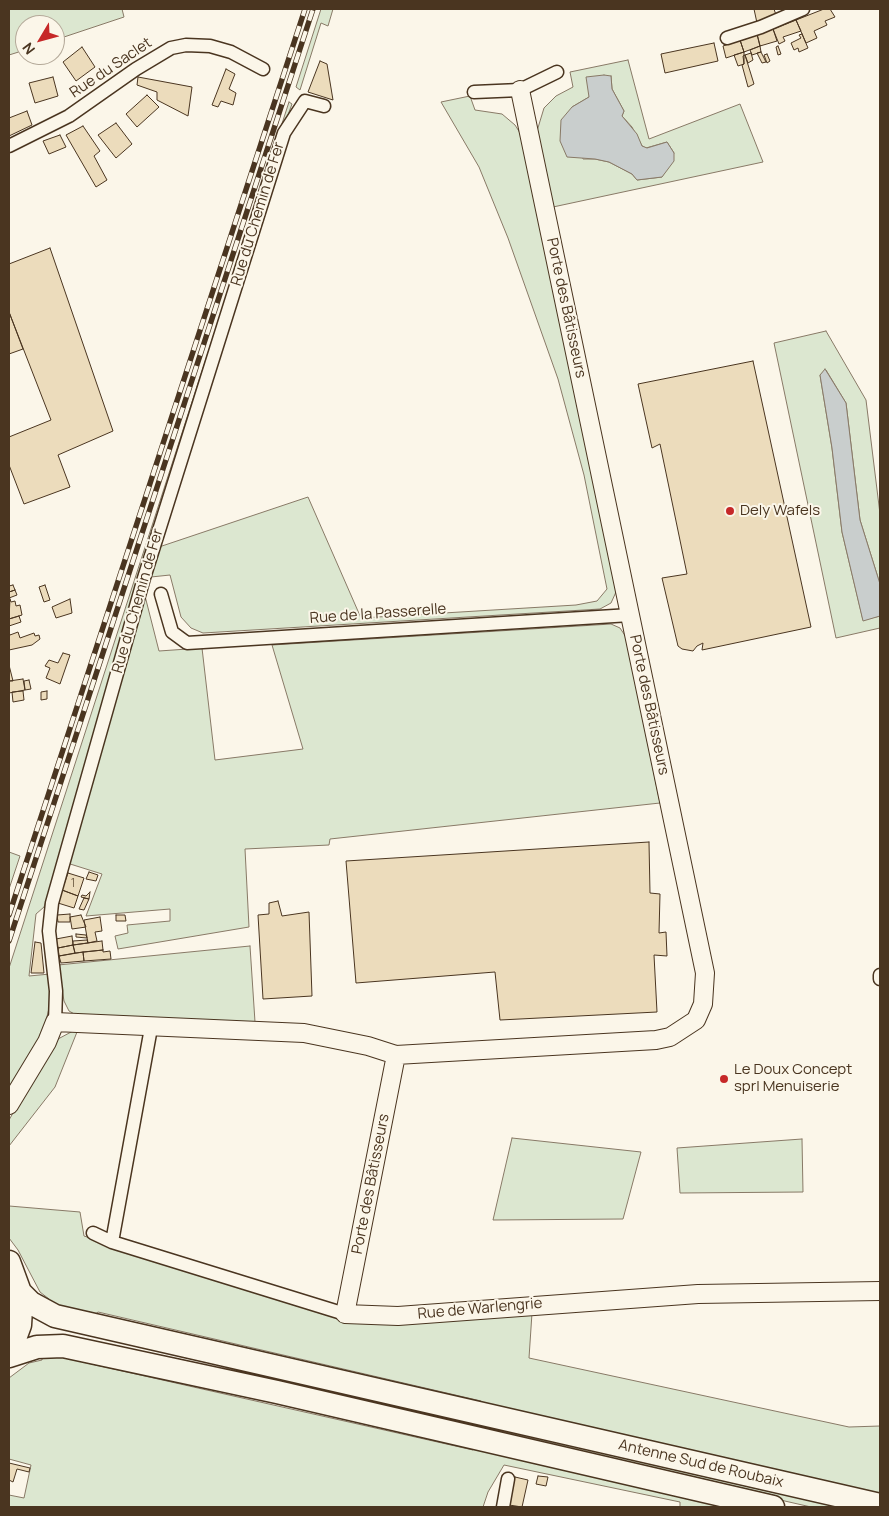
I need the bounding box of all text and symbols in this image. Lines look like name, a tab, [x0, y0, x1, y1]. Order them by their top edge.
north arrow	[15, 15, 65, 65]
street label: Rue du Saclet	[67, 34, 155, 102]
text: N	[18, 39, 39, 58]
street label: Rue du Chemin de Fer	[228, 140, 288, 288]
street label: Porte des Bâtisseurs	[542, 236, 590, 380]
place label: Dely Wafels	[740, 502, 820, 520]
marker: Dely Wafels	[724, 505, 736, 517]
street label: Rue du Chemin de Fer	[109, 527, 167, 675]
street label: Rue de la Passerelle	[309, 600, 447, 628]
street label: Porte des Bâtisseurs	[625, 633, 673, 777]
house number: 1	[71, 877, 75, 891]
place label: Le Doux Concept sprl Menuiserie	[734, 1061, 852, 1096]
marker: Le Doux Concept sprl Menuiserie	[718, 1073, 730, 1085]
street label: Porte des Bâtisseurs	[349, 1112, 393, 1256]
street label: Rue de Warlengrie	[417, 1295, 543, 1323]
street label: Antenne Sud de Roubaix	[617, 1436, 785, 1492]

